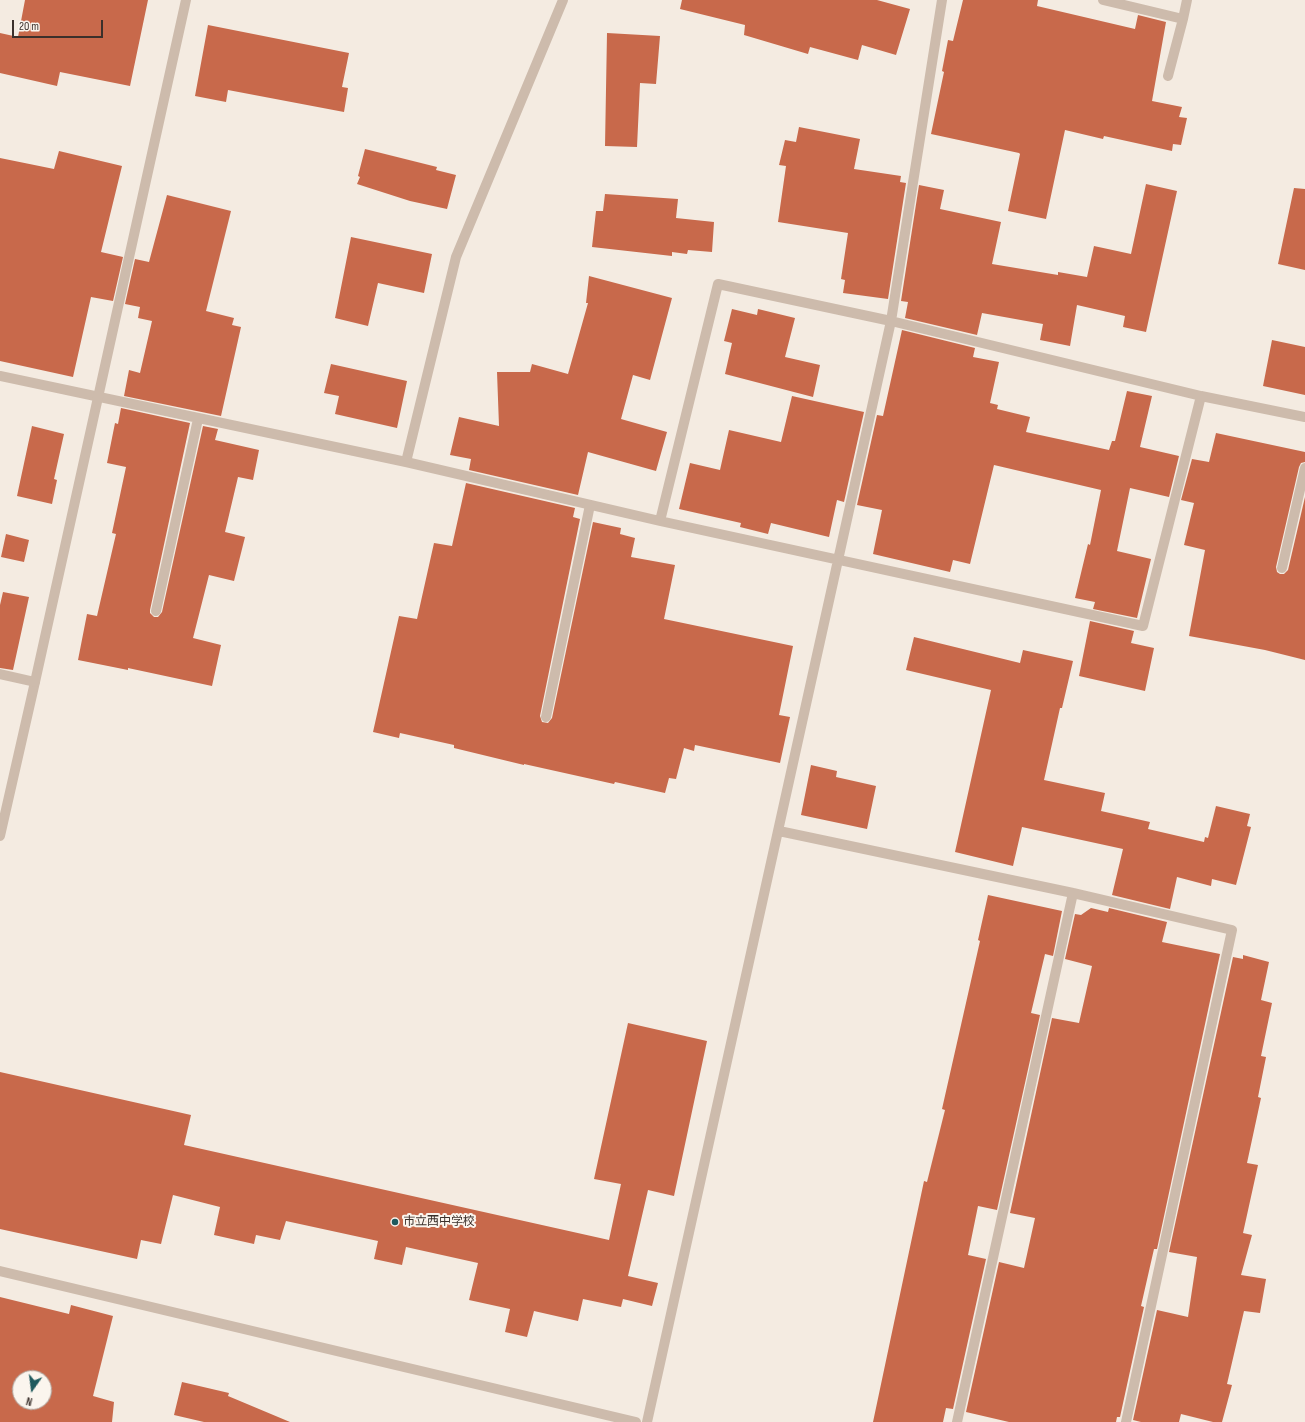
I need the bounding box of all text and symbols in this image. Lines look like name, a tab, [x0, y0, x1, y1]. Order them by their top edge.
scale bar	[14, 12, 105, 38]
text: 20 m	[19, 19, 39, 34]
place label: 市立西中学校	[403, 1215, 475, 1229]
marker: 市立西中学校	[390, 1217, 400, 1227]
north arrow	[12, 1370, 52, 1410]
text: N	[25, 1394, 34, 1408]

